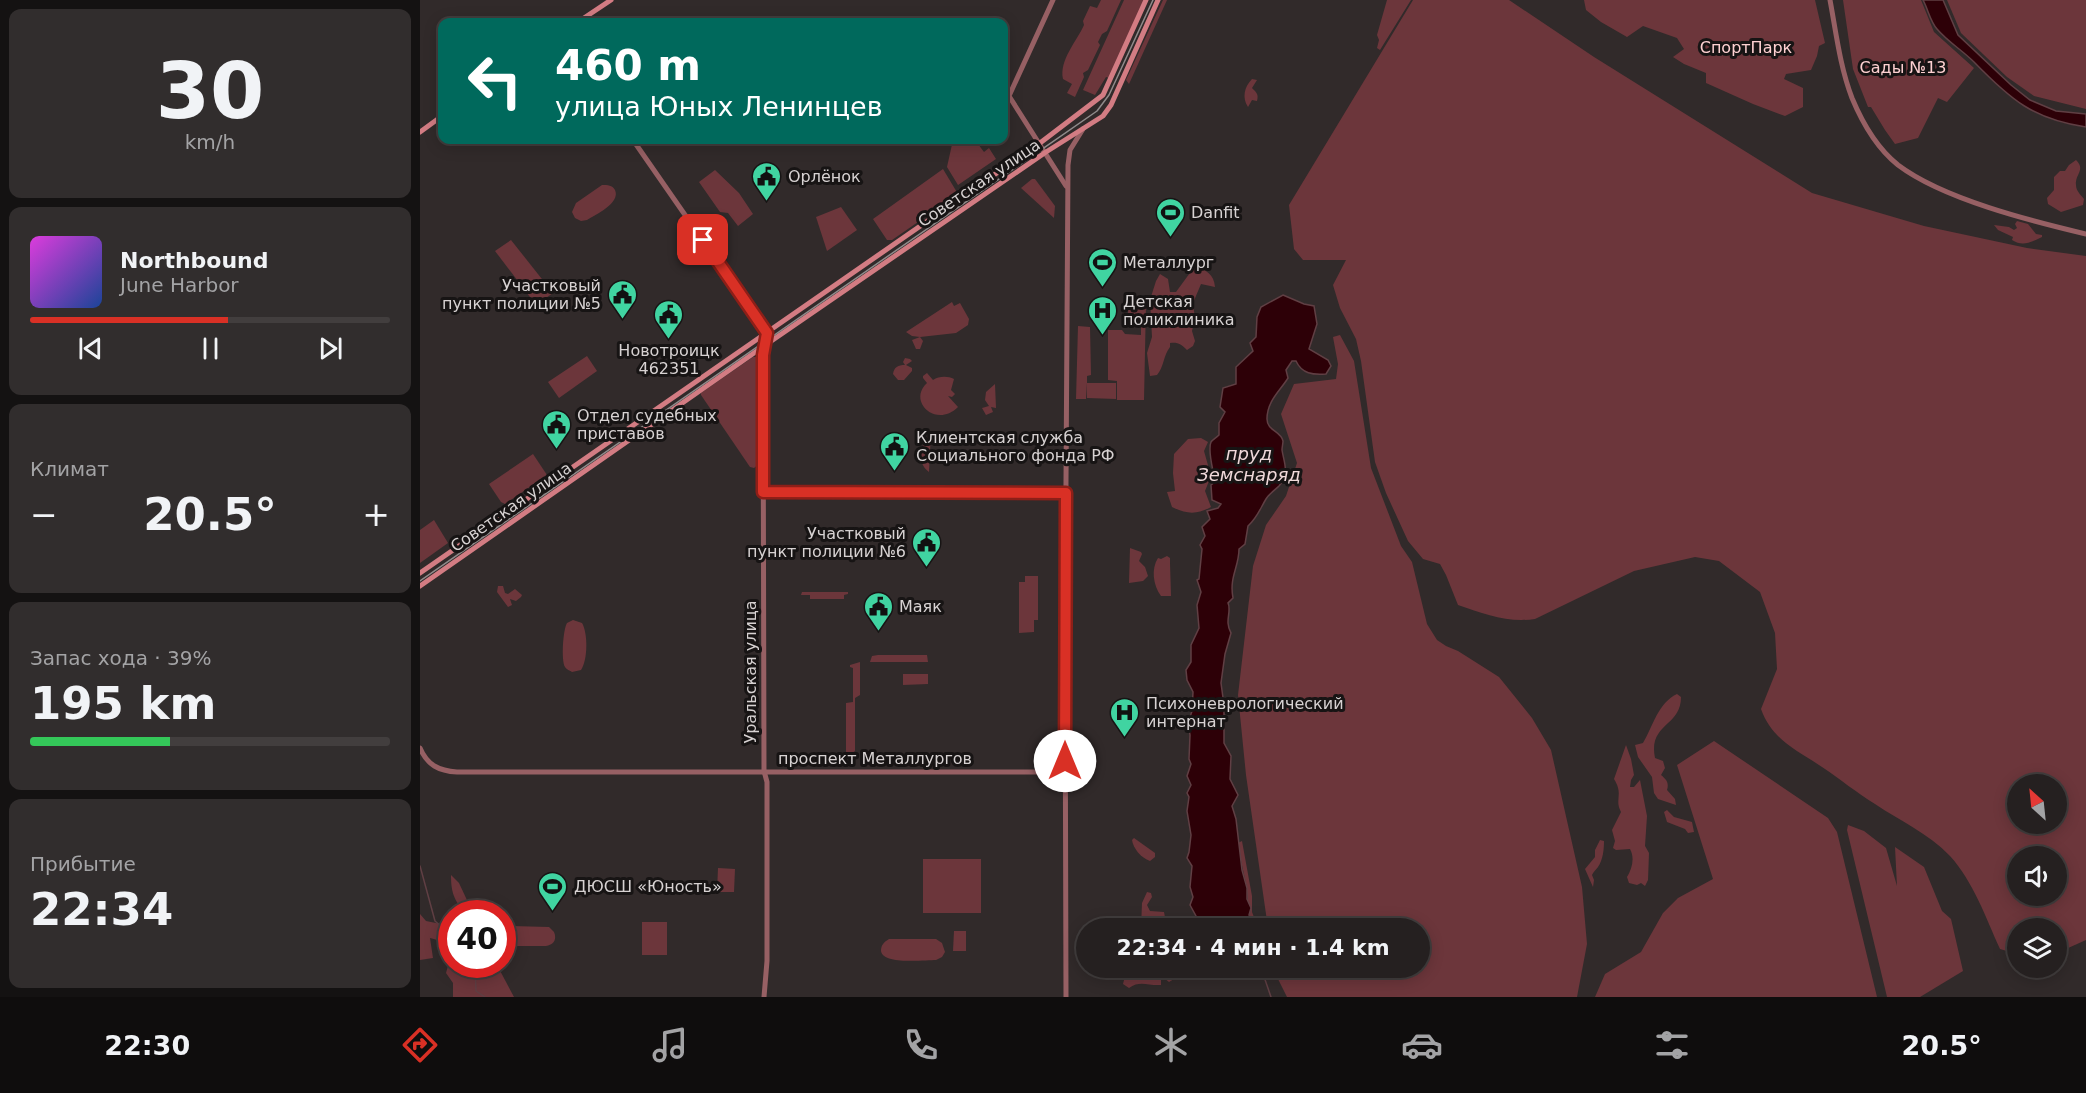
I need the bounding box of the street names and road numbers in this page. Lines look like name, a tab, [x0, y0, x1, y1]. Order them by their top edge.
street label: Советская улица	[914, 135, 1044, 231]
street label: Советская улица	[447, 458, 575, 556]
street label: Уральская улица	[741, 600, 760, 744]
street label: проспект Металлургов	[778, 749, 972, 768]

